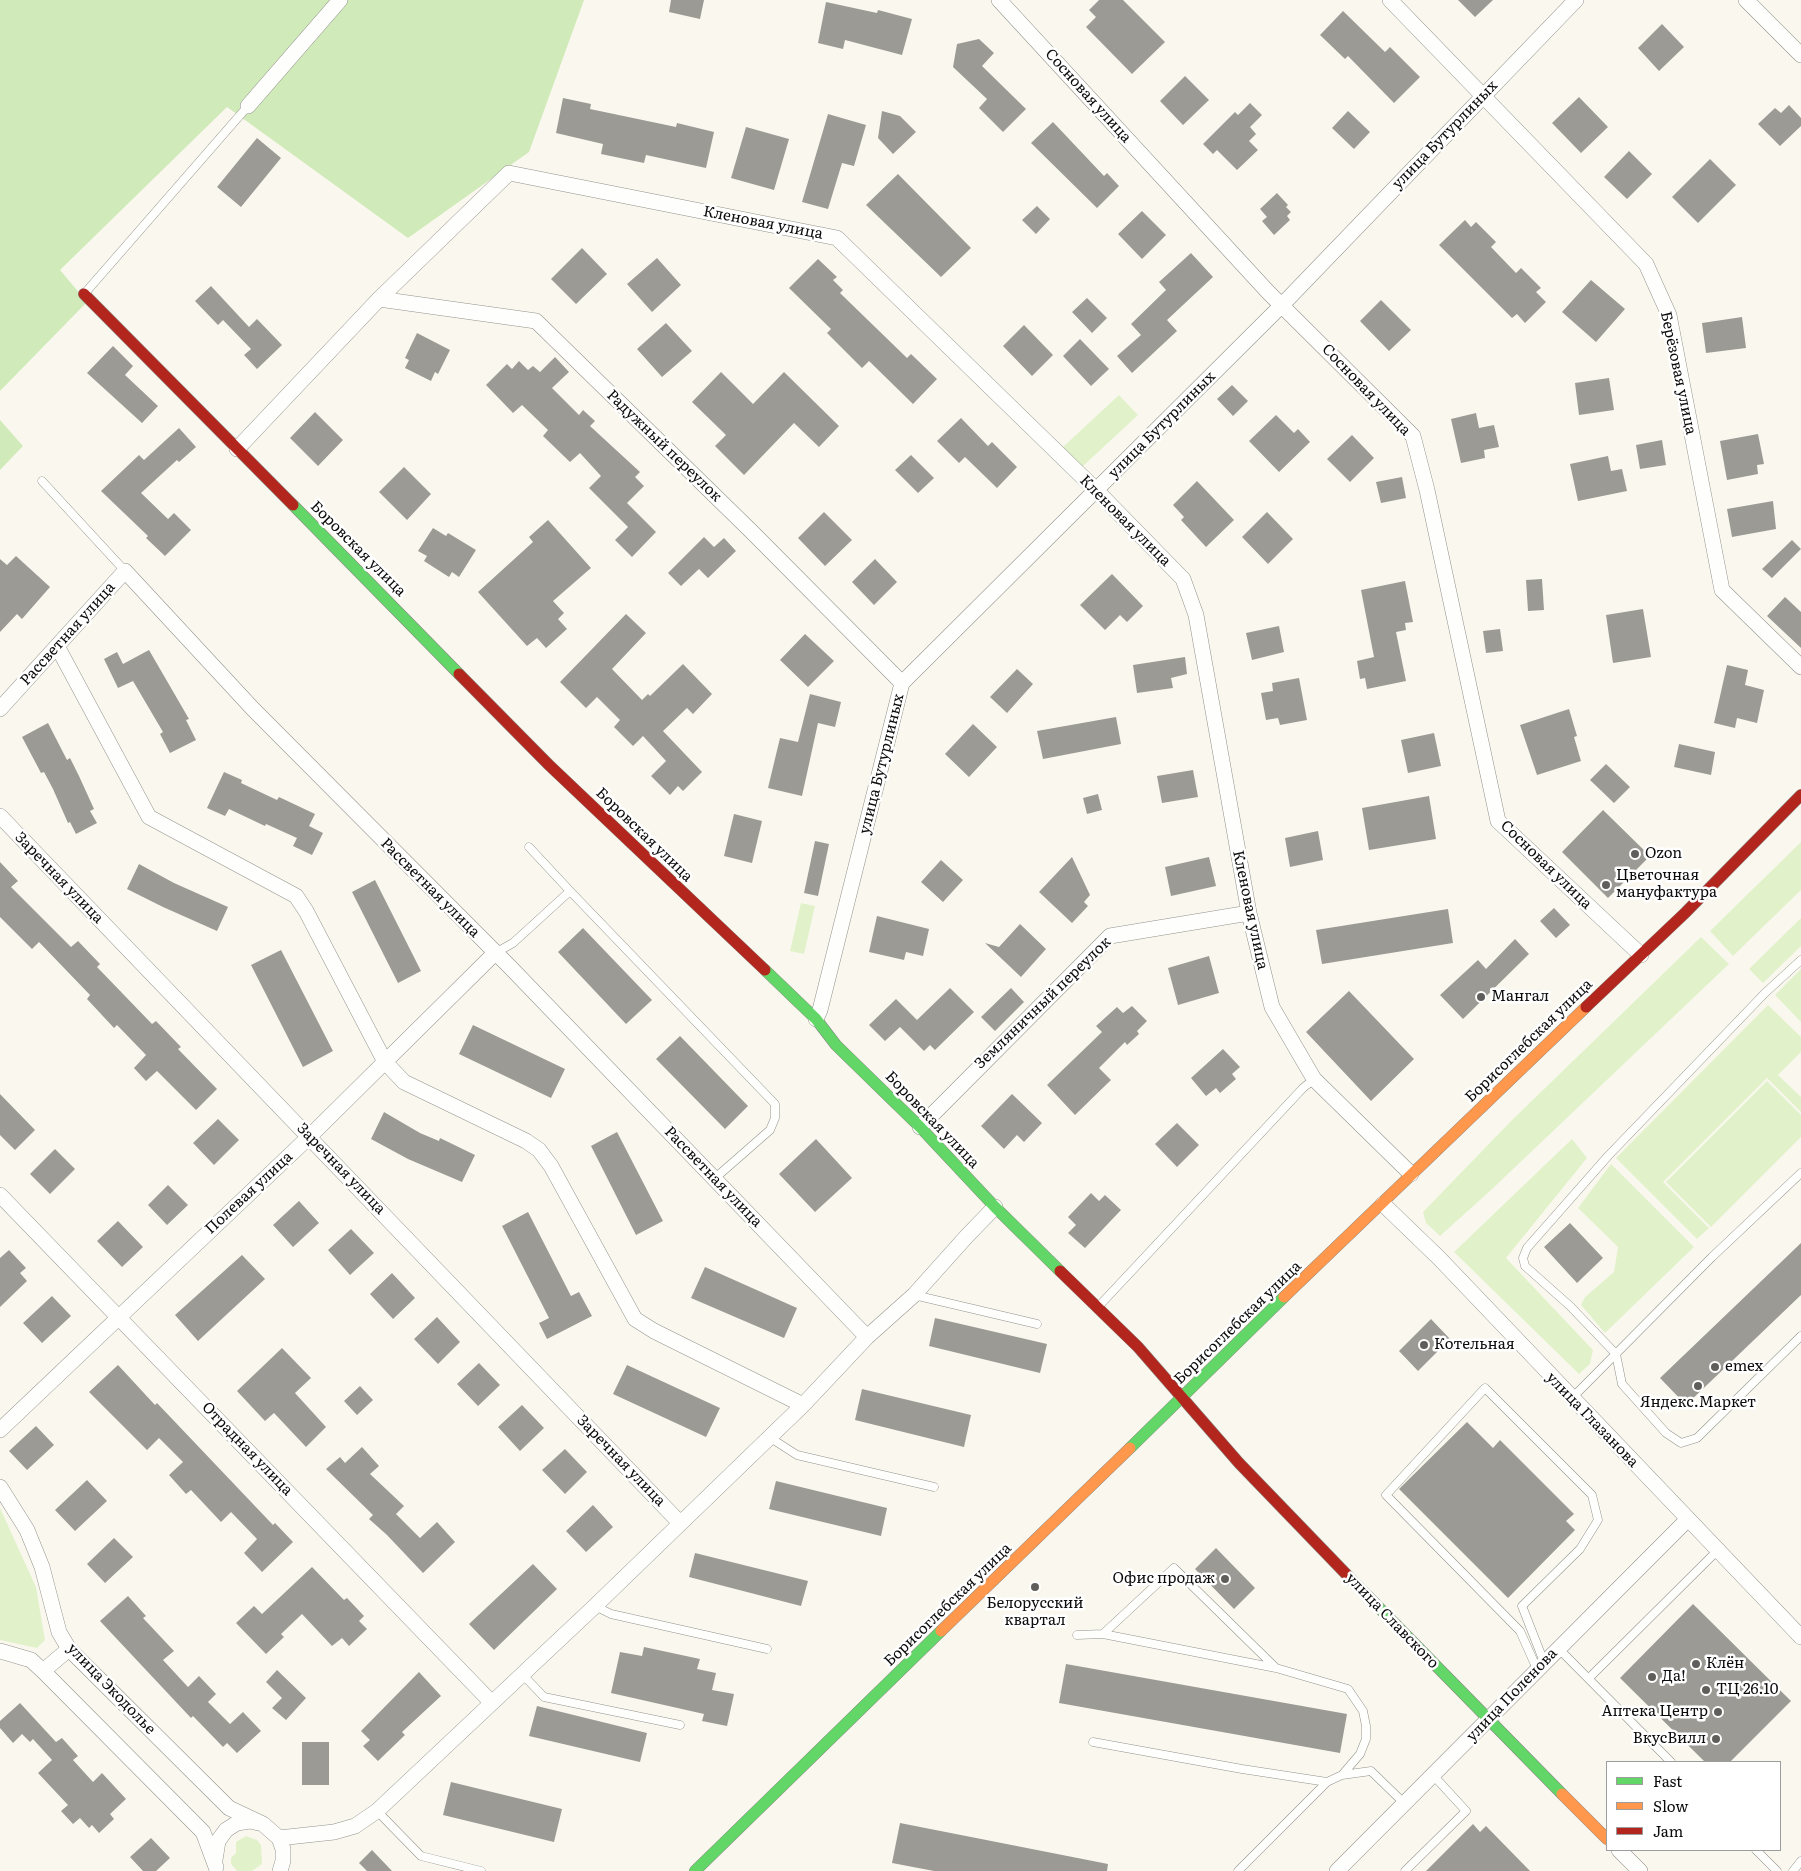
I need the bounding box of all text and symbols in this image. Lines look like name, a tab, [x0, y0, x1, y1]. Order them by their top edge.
street label: Сосновая улица	[1041, 45, 1135, 147]
street label: улица Бутурлиных	[1389, 77, 1501, 193]
street label: Кленовая улица	[702, 203, 824, 243]
street label: Берёзовая улица	[1656, 310, 1700, 436]
street label: Сосновая улица	[1318, 341, 1414, 439]
street label: улица Бутурлиных	[1105, 368, 1219, 482]
street label: Радужный переулок	[603, 386, 725, 506]
street label: Кленовая улица	[1076, 472, 1174, 570]
street label: Боровская улица	[306, 497, 410, 601]
street label: Рассветная улица	[17, 579, 119, 689]
street label: улица Бутурлиных	[856, 692, 908, 836]
street label: Боровская улица	[592, 784, 696, 886]
street label: Сосновая улица	[1497, 817, 1595, 913]
street label: Заречная улица	[11, 829, 107, 927]
street label: Рассветная улица	[377, 835, 483, 941]
place label: Ozon	[1645, 845, 1682, 863]
marker: Ozon	[1629, 848, 1641, 860]
street label: Кленовая улица	[1229, 849, 1271, 971]
place label: Цветочная мануфактура	[1616, 867, 1717, 902]
marker: Цветочная мануфактура	[1600, 879, 1612, 891]
street label: Земляничный переулок	[971, 933, 1115, 1073]
street label: Борисоглебская улица	[1462, 976, 1596, 1106]
place label: Мангал	[1491, 988, 1549, 1006]
marker: Мангал	[1475, 991, 1487, 1003]
street label: Боровская улица	[881, 1068, 983, 1172]
street label: Заречная улица	[293, 1120, 389, 1218]
street label: Рассветная улица	[660, 1123, 766, 1231]
street label: Полевая улица	[202, 1148, 296, 1238]
street label: Борисоглебская улица	[1171, 1258, 1305, 1388]
place label: Котельная	[1434, 1336, 1515, 1354]
marker: Котельная	[1418, 1339, 1430, 1351]
place label: emex	[1725, 1358, 1763, 1376]
marker: emex	[1709, 1361, 1721, 1373]
street label: улица Глазанова	[1542, 1369, 1642, 1471]
marker: Яндекс.Маркет	[1692, 1380, 1704, 1392]
place label: Яндекс.Маркет	[1640, 1394, 1756, 1412]
street label: Отрадная улица	[198, 1399, 296, 1499]
street label: Заречная улица	[573, 1412, 669, 1510]
street label: Борисоглебская улица	[881, 1540, 1015, 1670]
street label: улица Славского	[1342, 1569, 1442, 1673]
place label: Офис продаж	[1113, 1570, 1215, 1588]
marker: Офис продаж	[1219, 1573, 1231, 1585]
marker: Белорусский квартал	[1029, 1581, 1041, 1593]
place label: Белорусский квартал	[986, 1595, 1084, 1630]
street label: улица Экодолье	[63, 1640, 159, 1738]
street label: улица Поленова	[1463, 1645, 1561, 1745]
place label: Клён	[1706, 1655, 1744, 1673]
marker: Клён	[1690, 1658, 1702, 1670]
place label: Да!	[1662, 1668, 1686, 1686]
marker: Да!	[1646, 1671, 1658, 1683]
place label: ТЦ 26.10	[1716, 1681, 1778, 1699]
marker: ТЦ 26.10	[1700, 1684, 1712, 1696]
place label: Аптека Центр	[1602, 1703, 1708, 1721]
marker: Аптека Центр	[1712, 1706, 1724, 1718]
place label: ВкусВилл	[1633, 1730, 1706, 1748]
marker: ВкусВилл	[1710, 1733, 1722, 1745]
legend	[1606, 1761, 1781, 1851]
text: Fast	[1653, 1769, 1682, 1792]
text: Slow	[1653, 1794, 1688, 1817]
text: Jam	[1653, 1819, 1683, 1842]

